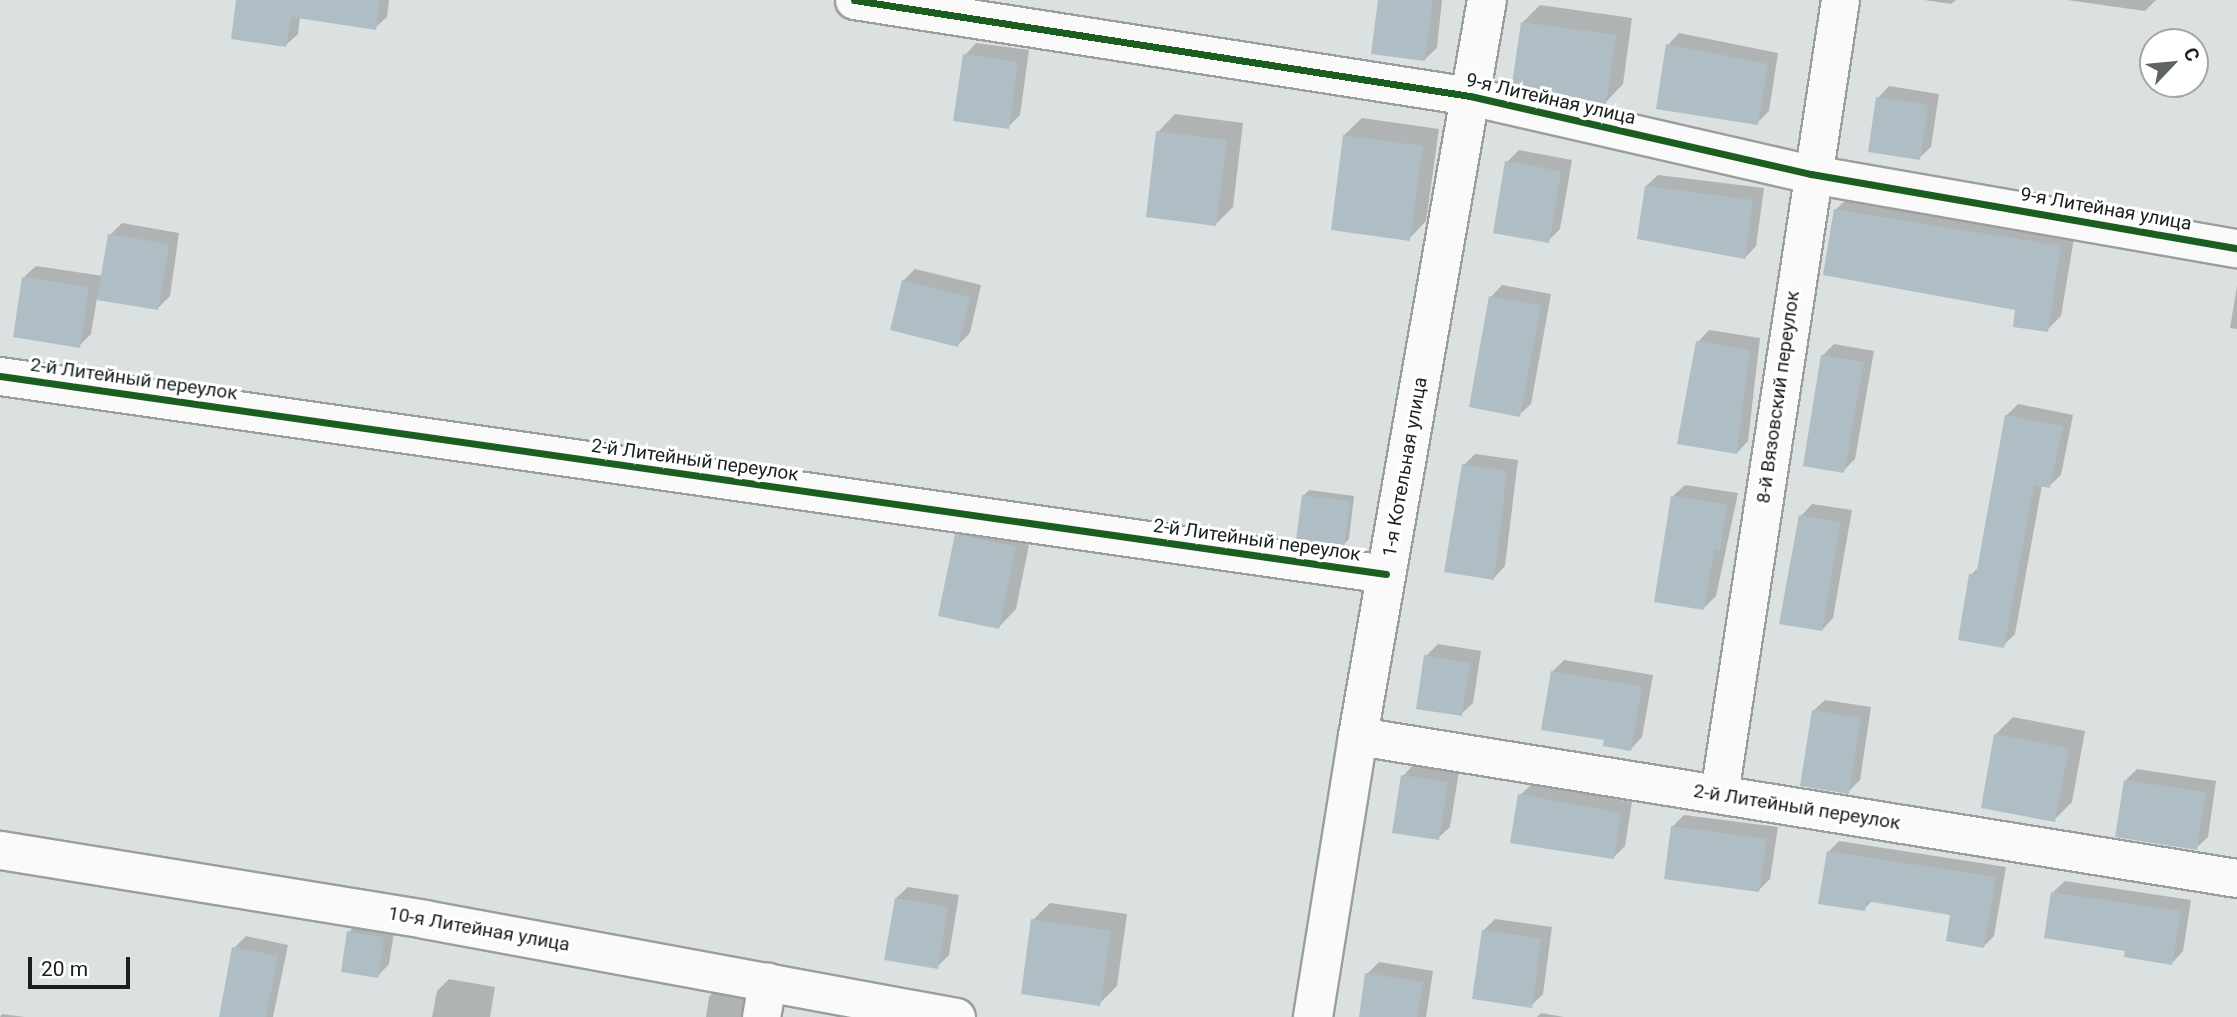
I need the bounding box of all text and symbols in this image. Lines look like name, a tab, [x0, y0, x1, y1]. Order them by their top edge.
north arrow	[2139, 28, 2209, 98]
text: С	[2178, 44, 2205, 65]
street label: 9-я Литейная улица	[1464, 68, 1638, 130]
street label: 9-я Литейная улица	[2019, 183, 2193, 235]
street label: 8-й Вязовский переулок	[1752, 289, 1804, 505]
street label: 2-й Литейный переулок	[29, 353, 239, 405]
street label: 1-я Котельная улица	[1378, 375, 1432, 559]
street label: 2-й Литейный переулок	[590, 434, 800, 486]
street label: 2-й Литейный переулок	[1152, 514, 1362, 566]
street label: 2-й Литейный переулок	[1692, 779, 1902, 835]
street label: 10-я Литейная улица	[386, 902, 572, 956]
scale bar	[32, 944, 133, 988]
text: 20 m	[41, 957, 88, 981]

